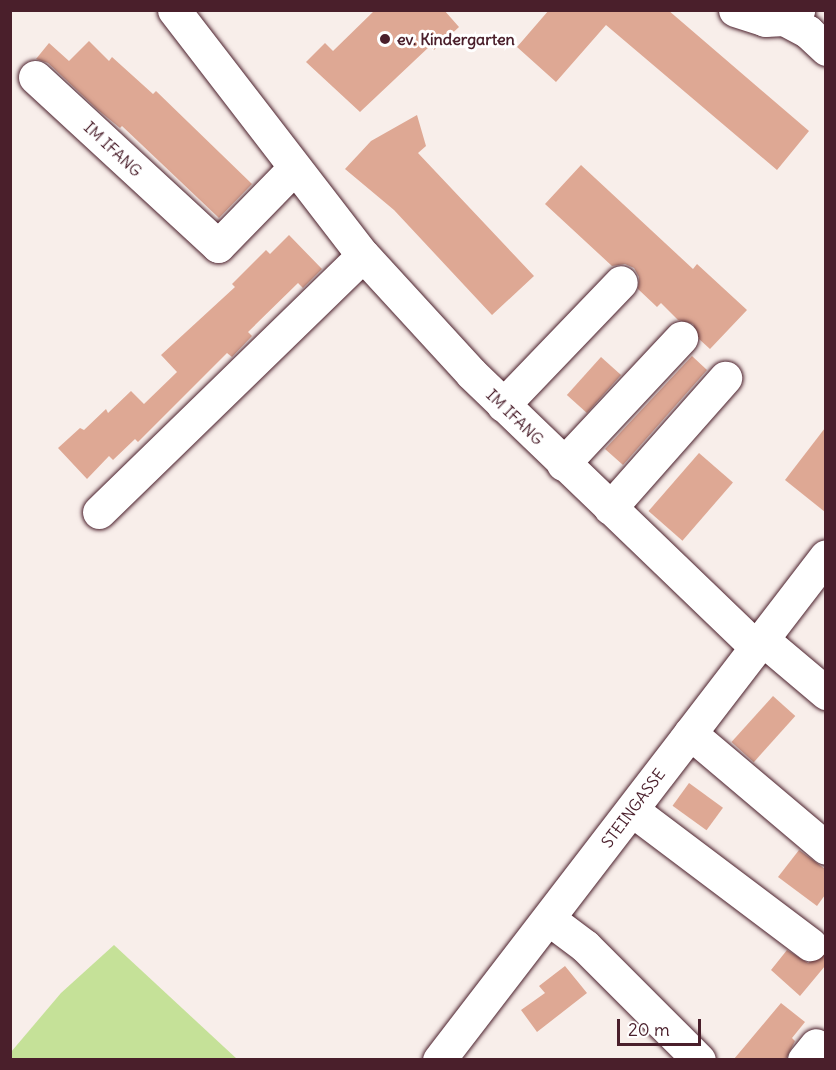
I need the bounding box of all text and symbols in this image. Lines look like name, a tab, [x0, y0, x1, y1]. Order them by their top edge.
place label: ev. Kindergarten	[397, 29, 515, 49]
marker: ev. Kindergarten	[378, 32, 392, 46]
street label: IM IFANG	[80, 117, 146, 181]
street label: IM IFANG	[482, 385, 548, 449]
street label: STEINGASSE	[597, 765, 669, 851]
scale bar	[620, 1007, 704, 1045]
text: 20 m	[628, 1018, 670, 1041]

